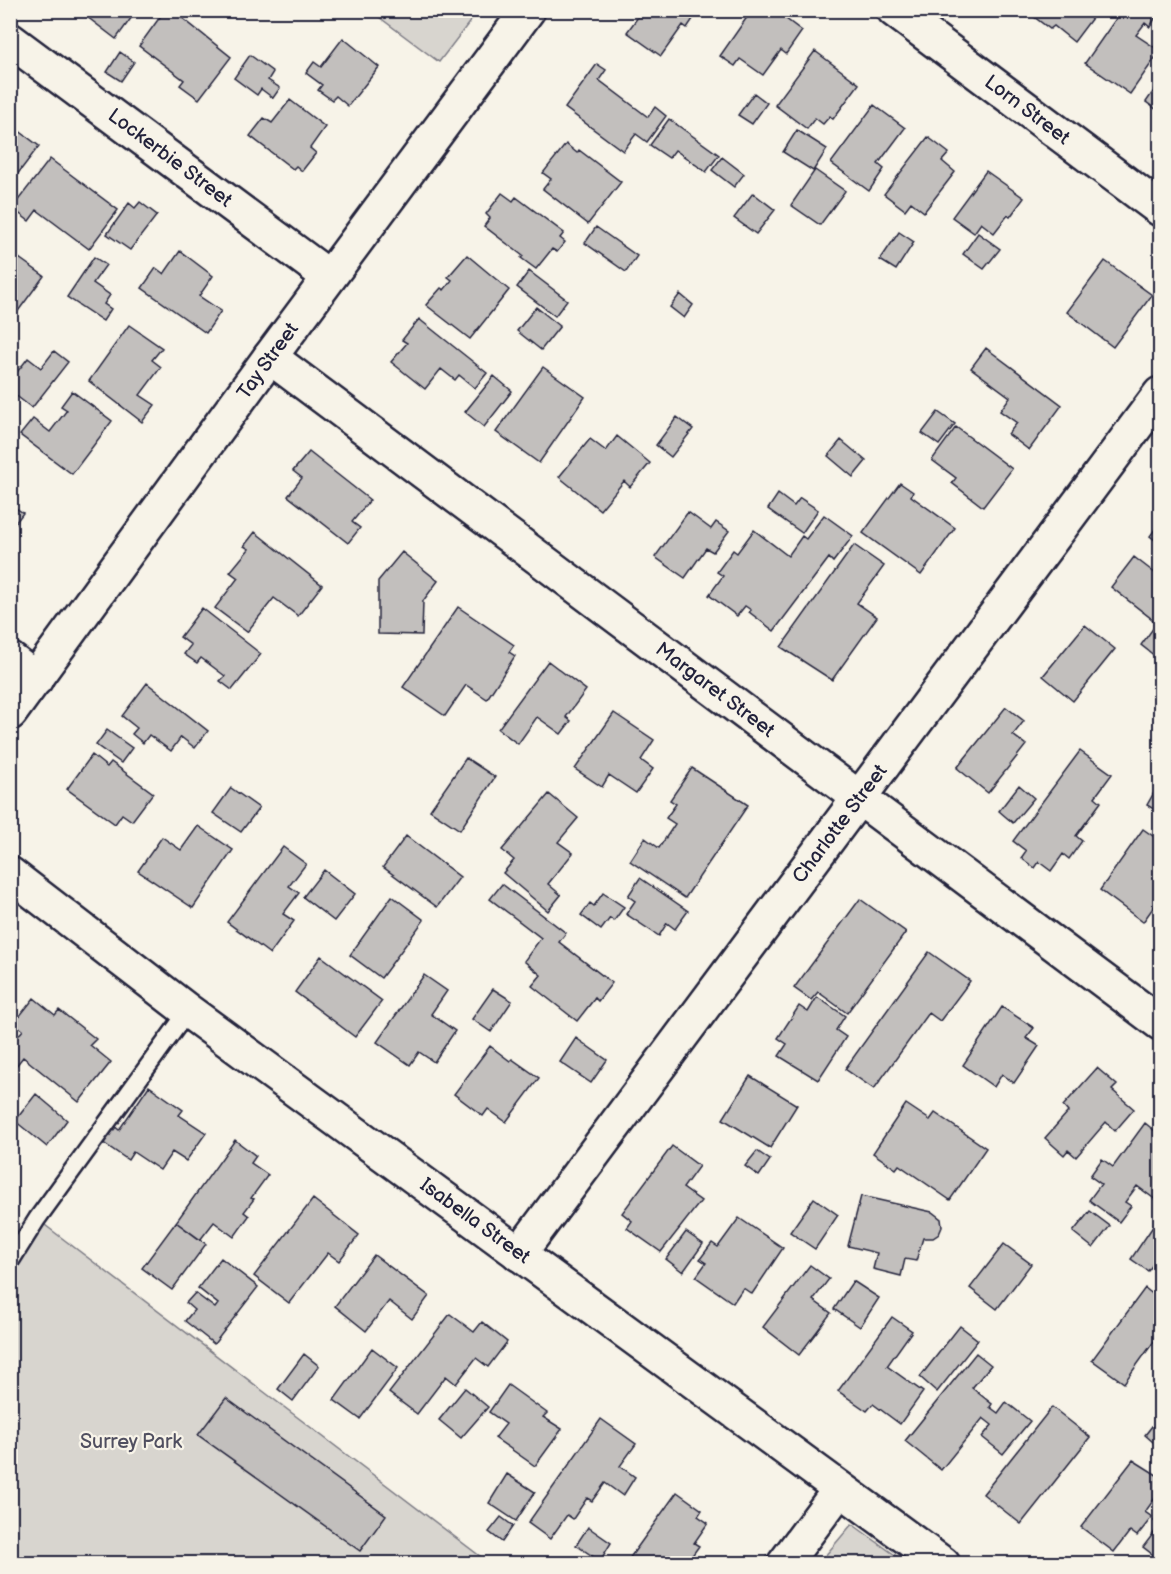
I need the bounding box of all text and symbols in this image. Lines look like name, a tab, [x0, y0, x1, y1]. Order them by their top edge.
street label: Lorn Street	[980, 70, 1074, 150]
street label: Lockerbie Street	[103, 104, 237, 212]
street label: Tay Street	[232, 318, 304, 404]
street label: Margaret Street	[651, 637, 779, 743]
street label: Charlotte Street	[787, 760, 893, 888]
street label: Isabella Street	[415, 1173, 535, 1269]
park label: Surrey Park	[80, 1430, 182, 1454]

